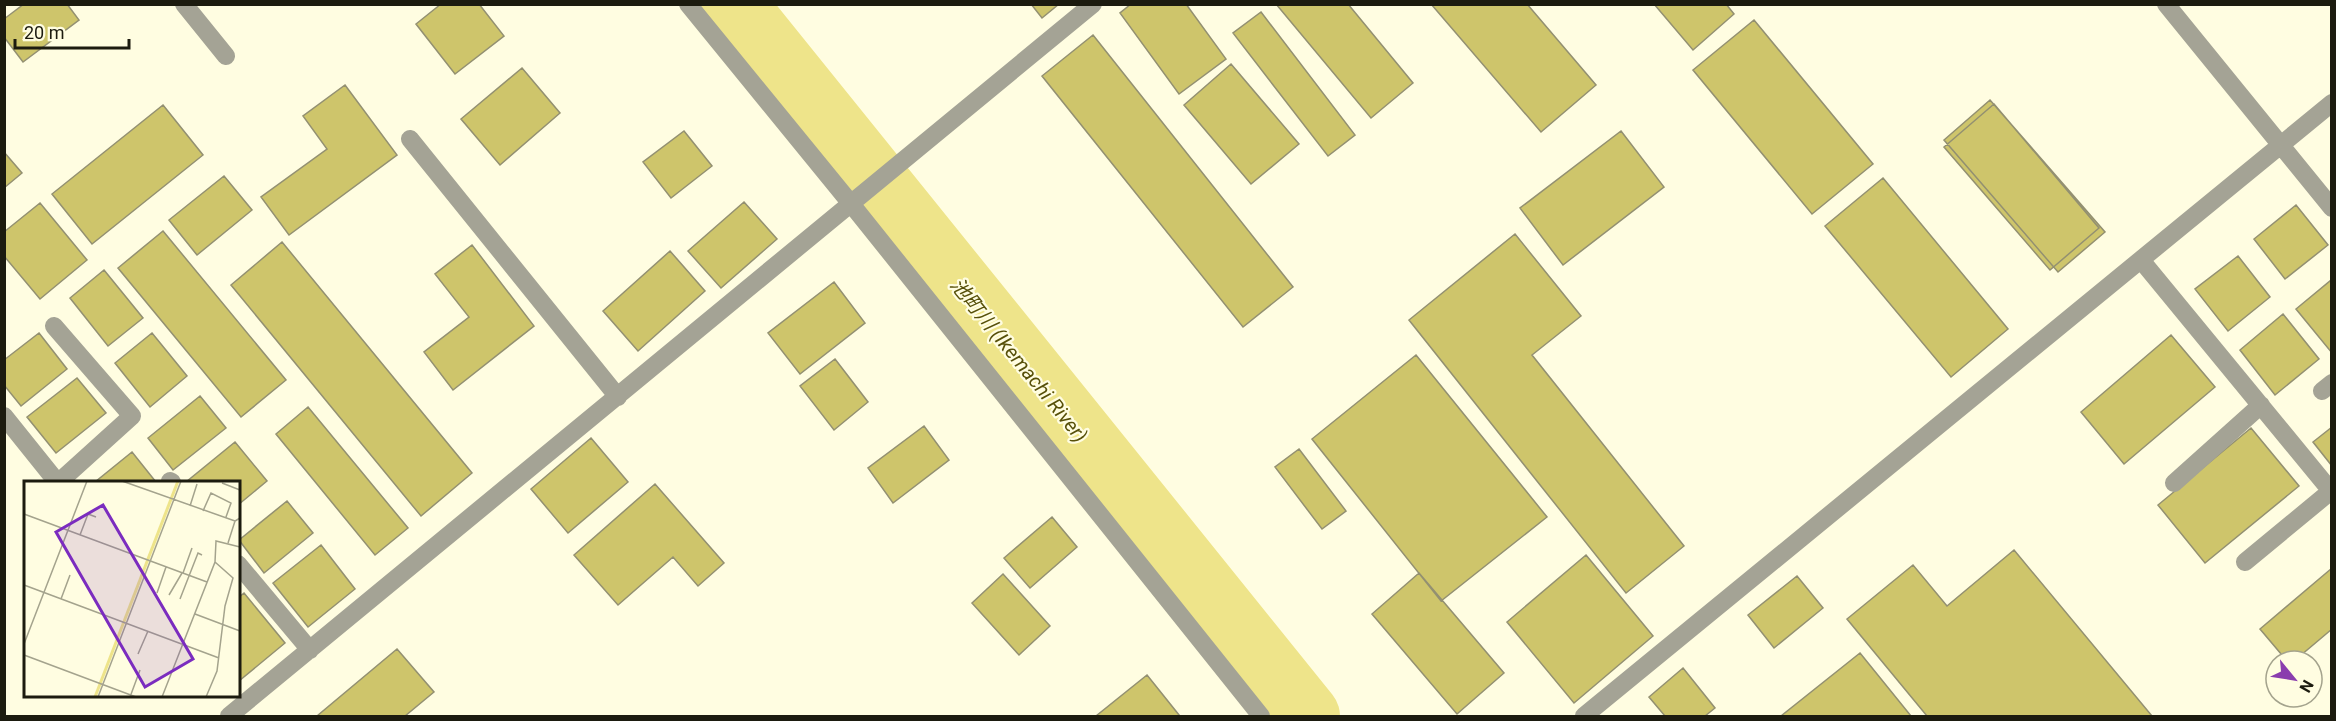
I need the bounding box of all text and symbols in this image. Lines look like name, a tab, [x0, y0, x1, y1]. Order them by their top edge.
scale bar	[15, 12, 129, 50]
text: 20 m	[24, 22, 64, 43]
water label: 池町川 (Ikemachi River)	[945, 273, 1093, 447]
inset map	[24, 481, 240, 697]
north arrow	[2264, 649, 2324, 709]
text: N	[2296, 677, 2318, 696]

